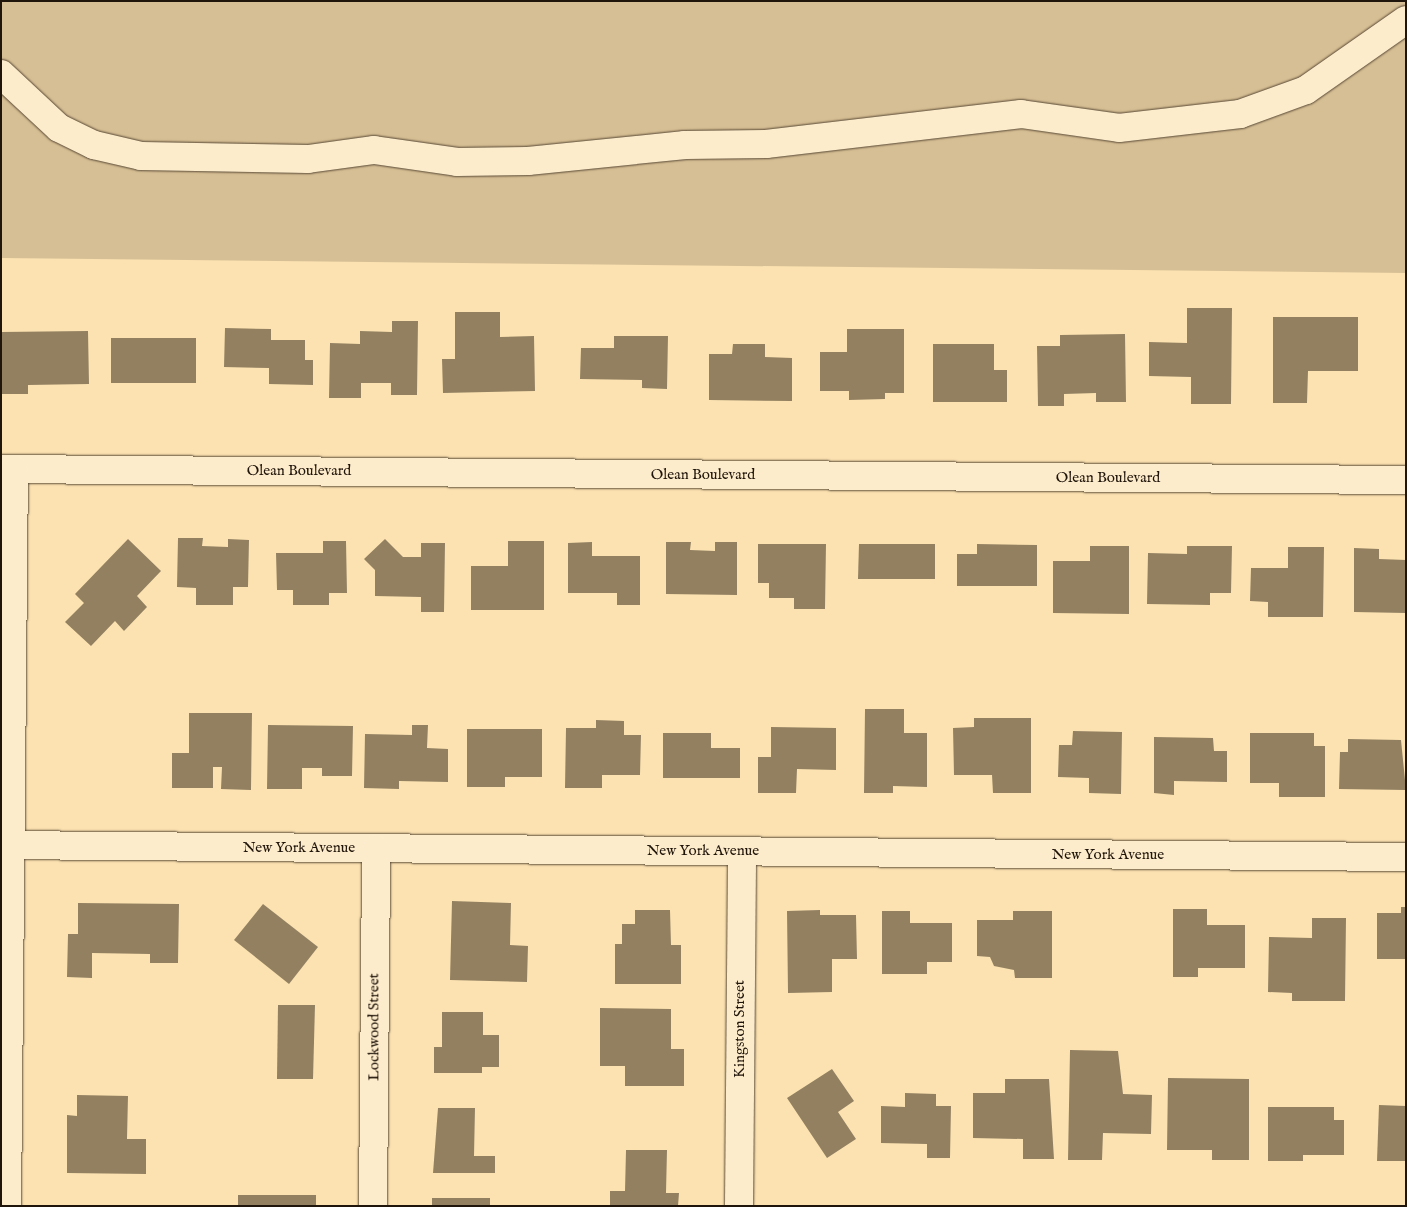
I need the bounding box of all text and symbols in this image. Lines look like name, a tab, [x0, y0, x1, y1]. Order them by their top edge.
street label: Olean Boulevard	[247, 462, 351, 480]
street label: Olean Boulevard	[651, 466, 755, 484]
street label: Olean Boulevard	[1056, 469, 1160, 487]
street label: New York Avenue	[243, 839, 355, 857]
street label: New York Avenue	[647, 842, 759, 860]
street label: New York Avenue	[1052, 846, 1164, 864]
street label: Lockwood Street	[365, 973, 383, 1081]
street label: Kingston Street	[731, 980, 749, 1078]

